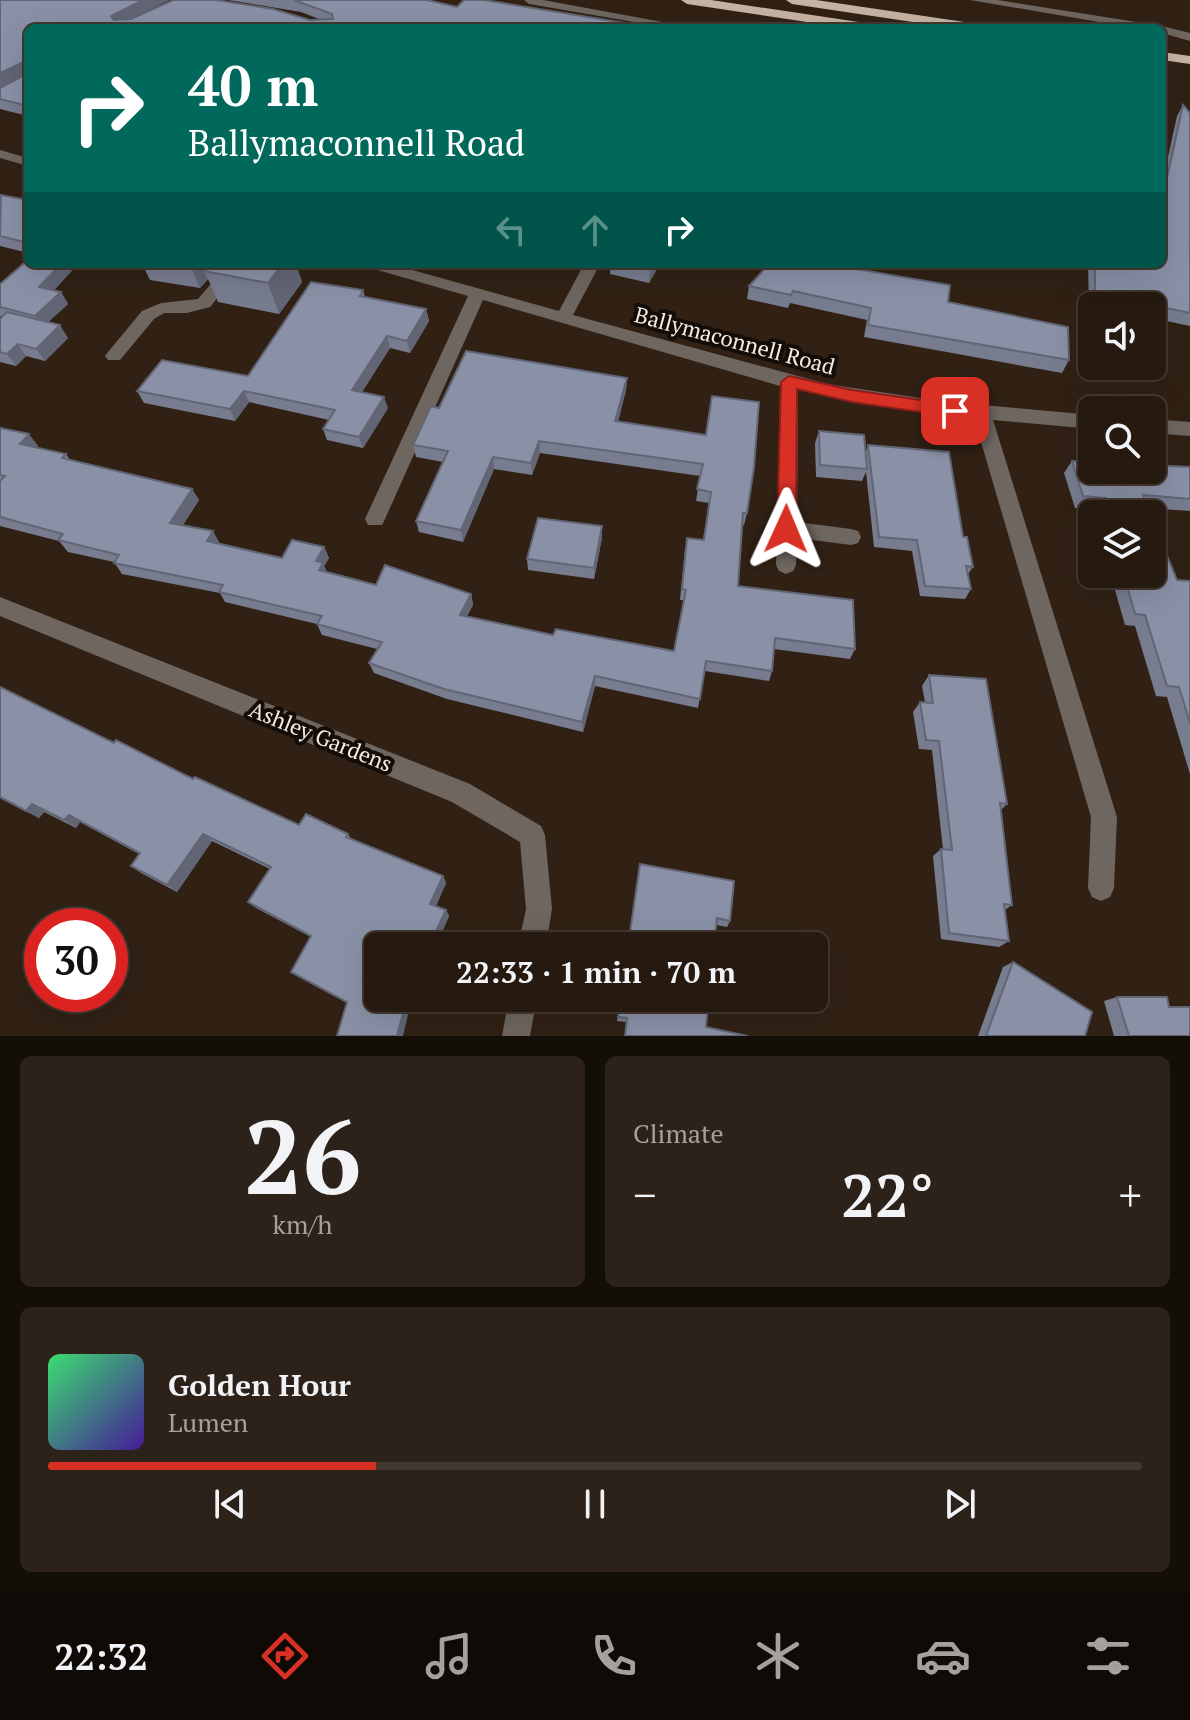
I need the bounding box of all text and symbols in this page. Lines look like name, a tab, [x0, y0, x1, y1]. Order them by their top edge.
text: 40 m	[188, 48, 318, 122]
icon: right	[56, 56, 160, 160]
text: Ballymaconnell Road	[188, 119, 525, 166]
icon: left	[489, 208, 533, 252]
icon: ahead	[573, 208, 617, 252]
icon: right	[657, 208, 701, 252]
map controls	[1078, 292, 1166, 588]
button: sound	[1078, 292, 1166, 380]
street label: Ballymaconnell Road	[632, 299, 838, 381]
pin	[921, 377, 989, 445]
icon: arrive	[933, 389, 977, 433]
button: search	[1078, 396, 1166, 484]
position arrow	[744, 487, 828, 571]
button: layers	[1078, 500, 1166, 588]
street label: Ashley Gardens	[245, 694, 397, 778]
speed limit sign: 30	[24, 908, 128, 1012]
text: 22:33 · 1 min · 70 m	[456, 952, 736, 992]
text: 26	[244, 1086, 361, 1224]
text: Climate	[633, 1116, 724, 1150]
text: 22°	[841, 1155, 934, 1234]
text: −	[633, 1165, 656, 1224]
text: +	[1119, 1165, 1142, 1224]
text: km/h	[272, 1207, 333, 1241]
text: Golden Hour	[168, 1365, 351, 1405]
text: Lumen	[168, 1405, 248, 1439]
icon: previous	[208, 1482, 252, 1526]
icon: pause	[573, 1482, 617, 1526]
icon: next	[938, 1482, 982, 1526]
icon: directions	[257, 1628, 313, 1684]
icon: music	[421, 1628, 477, 1684]
icon: phone	[586, 1628, 642, 1684]
icon: climate	[750, 1628, 806, 1684]
icon: car	[915, 1628, 971, 1684]
icon: filters	[1080, 1628, 1136, 1684]
text: 22:32	[54, 1633, 148, 1680]

